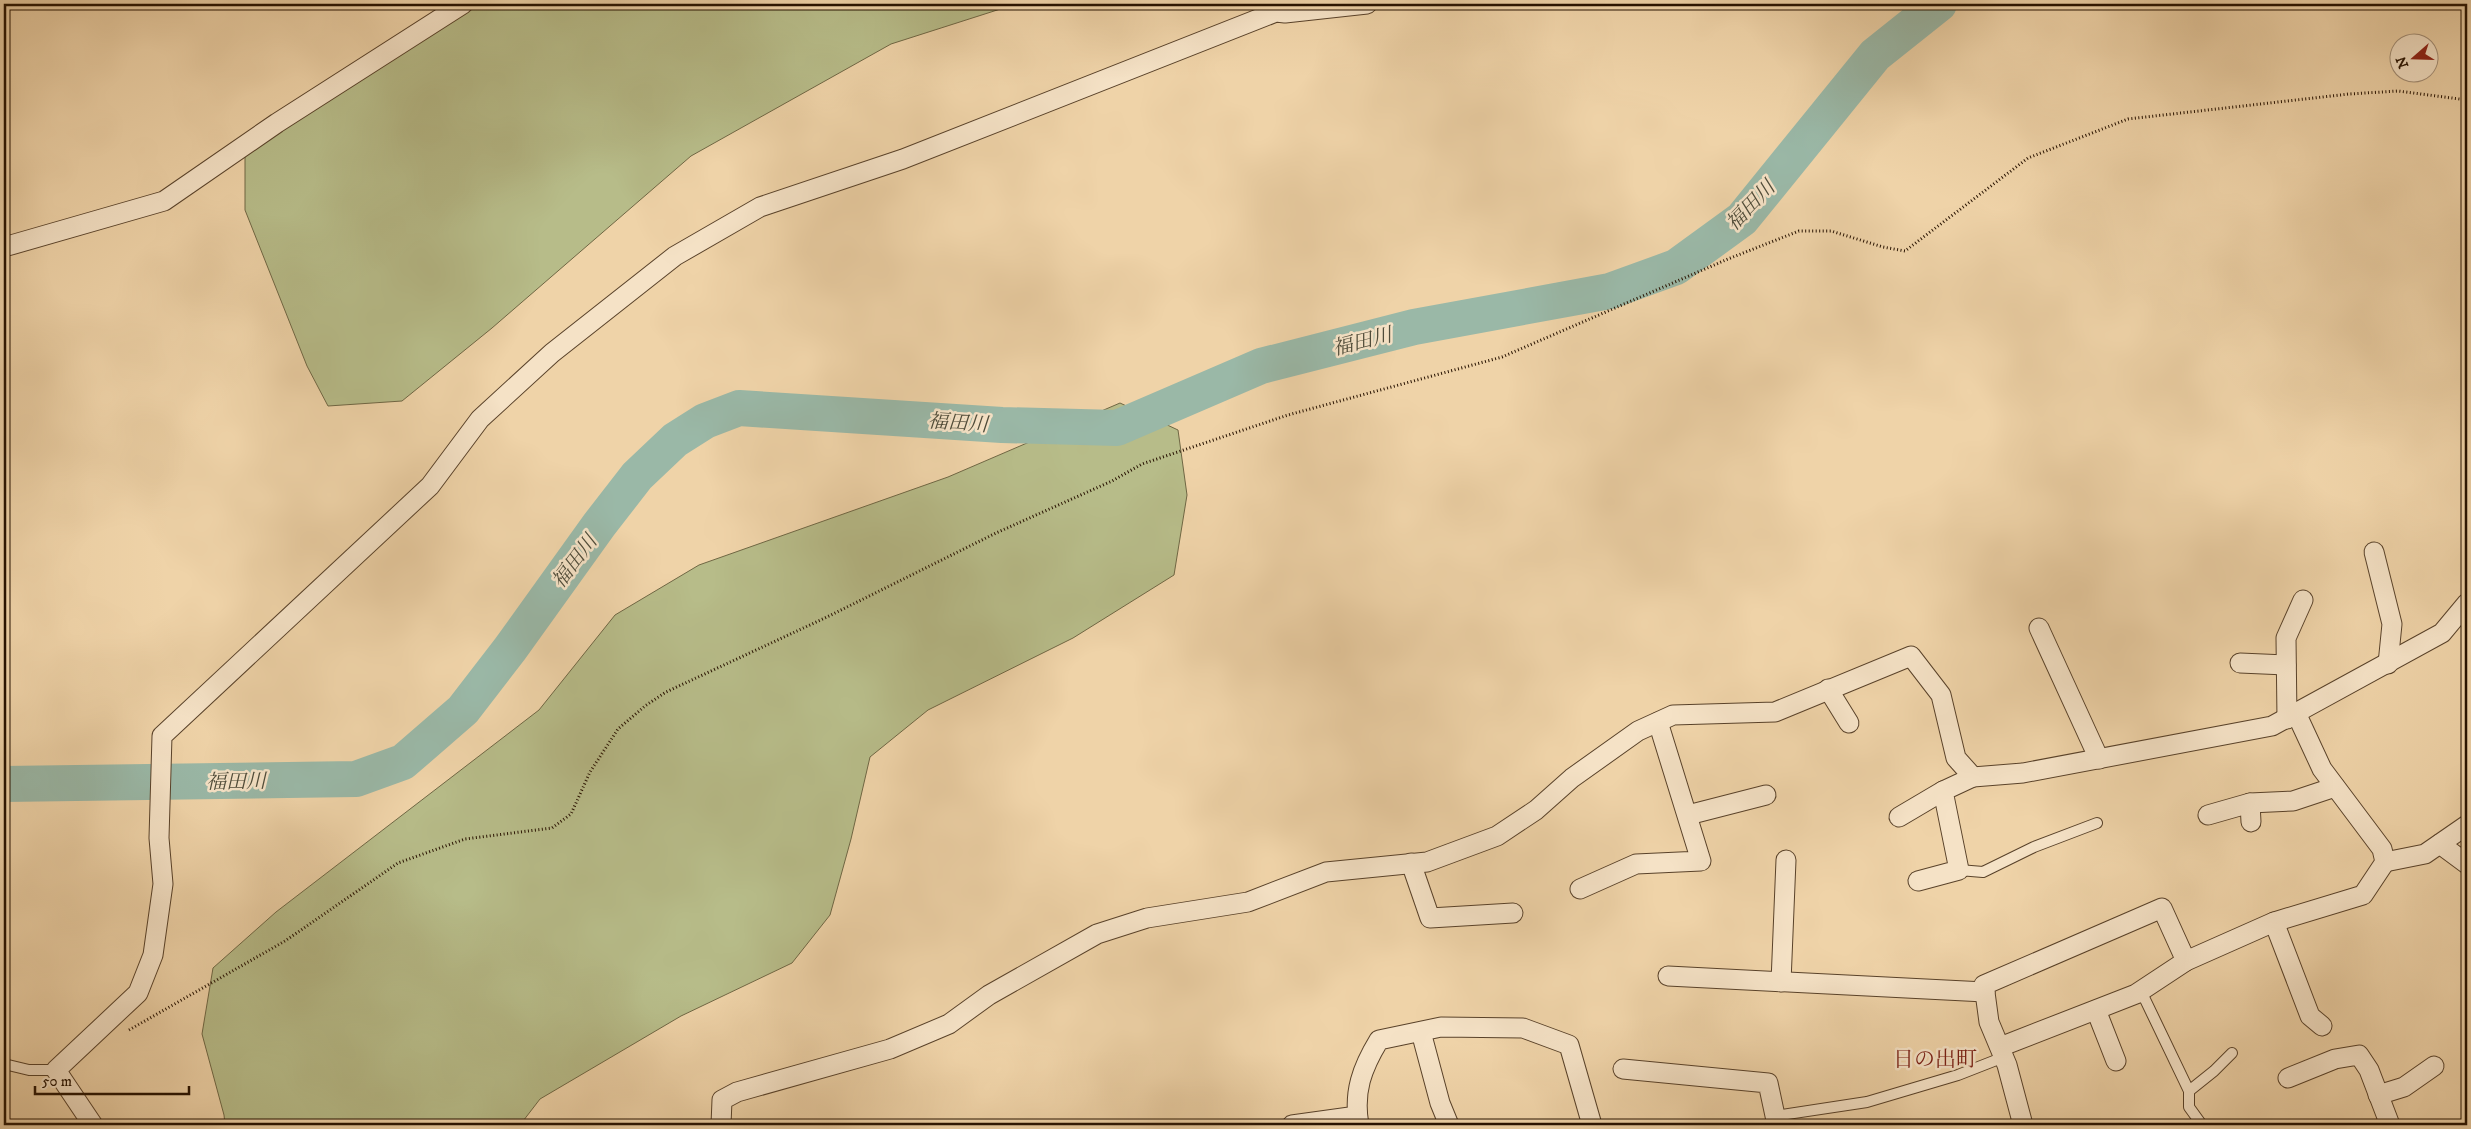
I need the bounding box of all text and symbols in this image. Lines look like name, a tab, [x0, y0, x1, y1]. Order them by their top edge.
north arrow	[2388, 32, 2438, 82]
text: N	[2392, 53, 2413, 71]
water label: 福田川	[1721, 174, 1782, 236]
water label: 福田川	[1330, 323, 1396, 362]
water label: 福田川	[927, 409, 991, 438]
water label: 福田川	[547, 529, 604, 593]
water label: 福田川	[206, 769, 268, 796]
district label: 日の出町	[1893, 1047, 1977, 1073]
scale bar	[35, 1064, 189, 1096]
text: 50 m	[42, 1072, 72, 1091]

